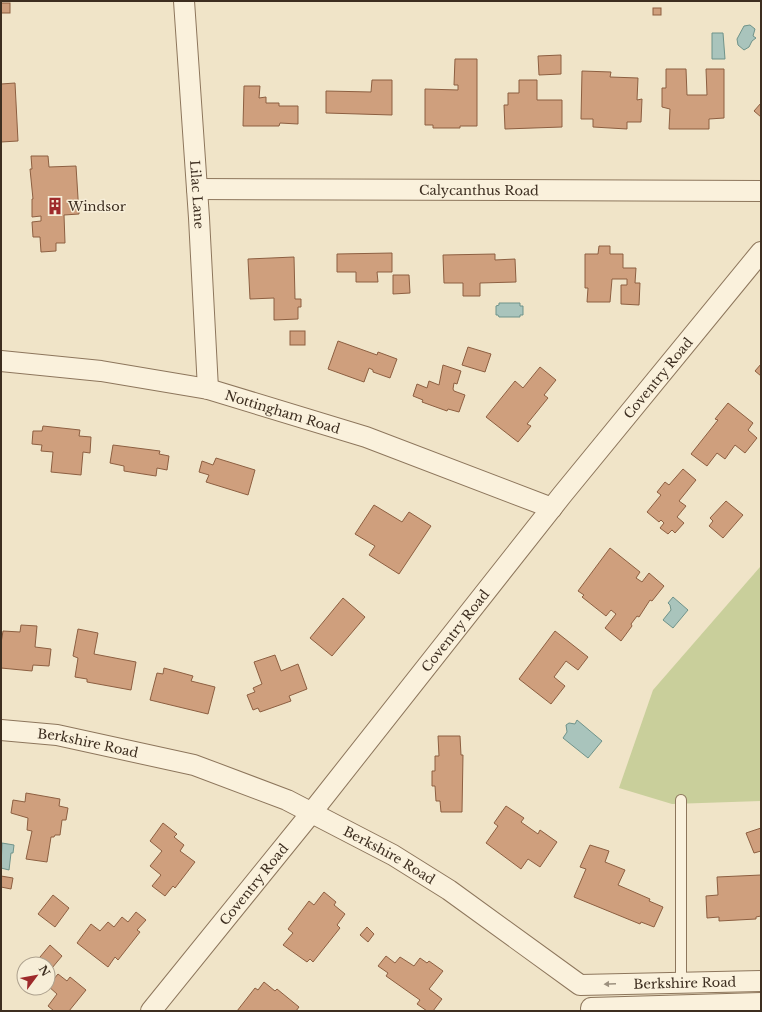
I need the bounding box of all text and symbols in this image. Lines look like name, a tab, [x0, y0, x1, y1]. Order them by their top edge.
street label: Lilac Lane	[187, 159, 208, 229]
street label: Calycanthus Road	[419, 181, 539, 199]
building icon: Windsor	[45, 196, 65, 216]
place label: Windsor	[67, 198, 127, 215]
street label: Coventry Road	[620, 334, 696, 422]
street label: Nottingham Road	[223, 386, 342, 437]
street label: Coventry Road	[417, 586, 493, 675]
street label: Berkshire Road	[37, 725, 140, 761]
street label: Berkshire Road	[341, 822, 439, 888]
street label: Coventry Road	[215, 840, 292, 929]
north arrow	[16, 956, 56, 996]
text: N	[36, 963, 54, 979]
street label: Berkshire Road	[633, 973, 737, 992]
one-way arrow	[604, 981, 616, 988]

